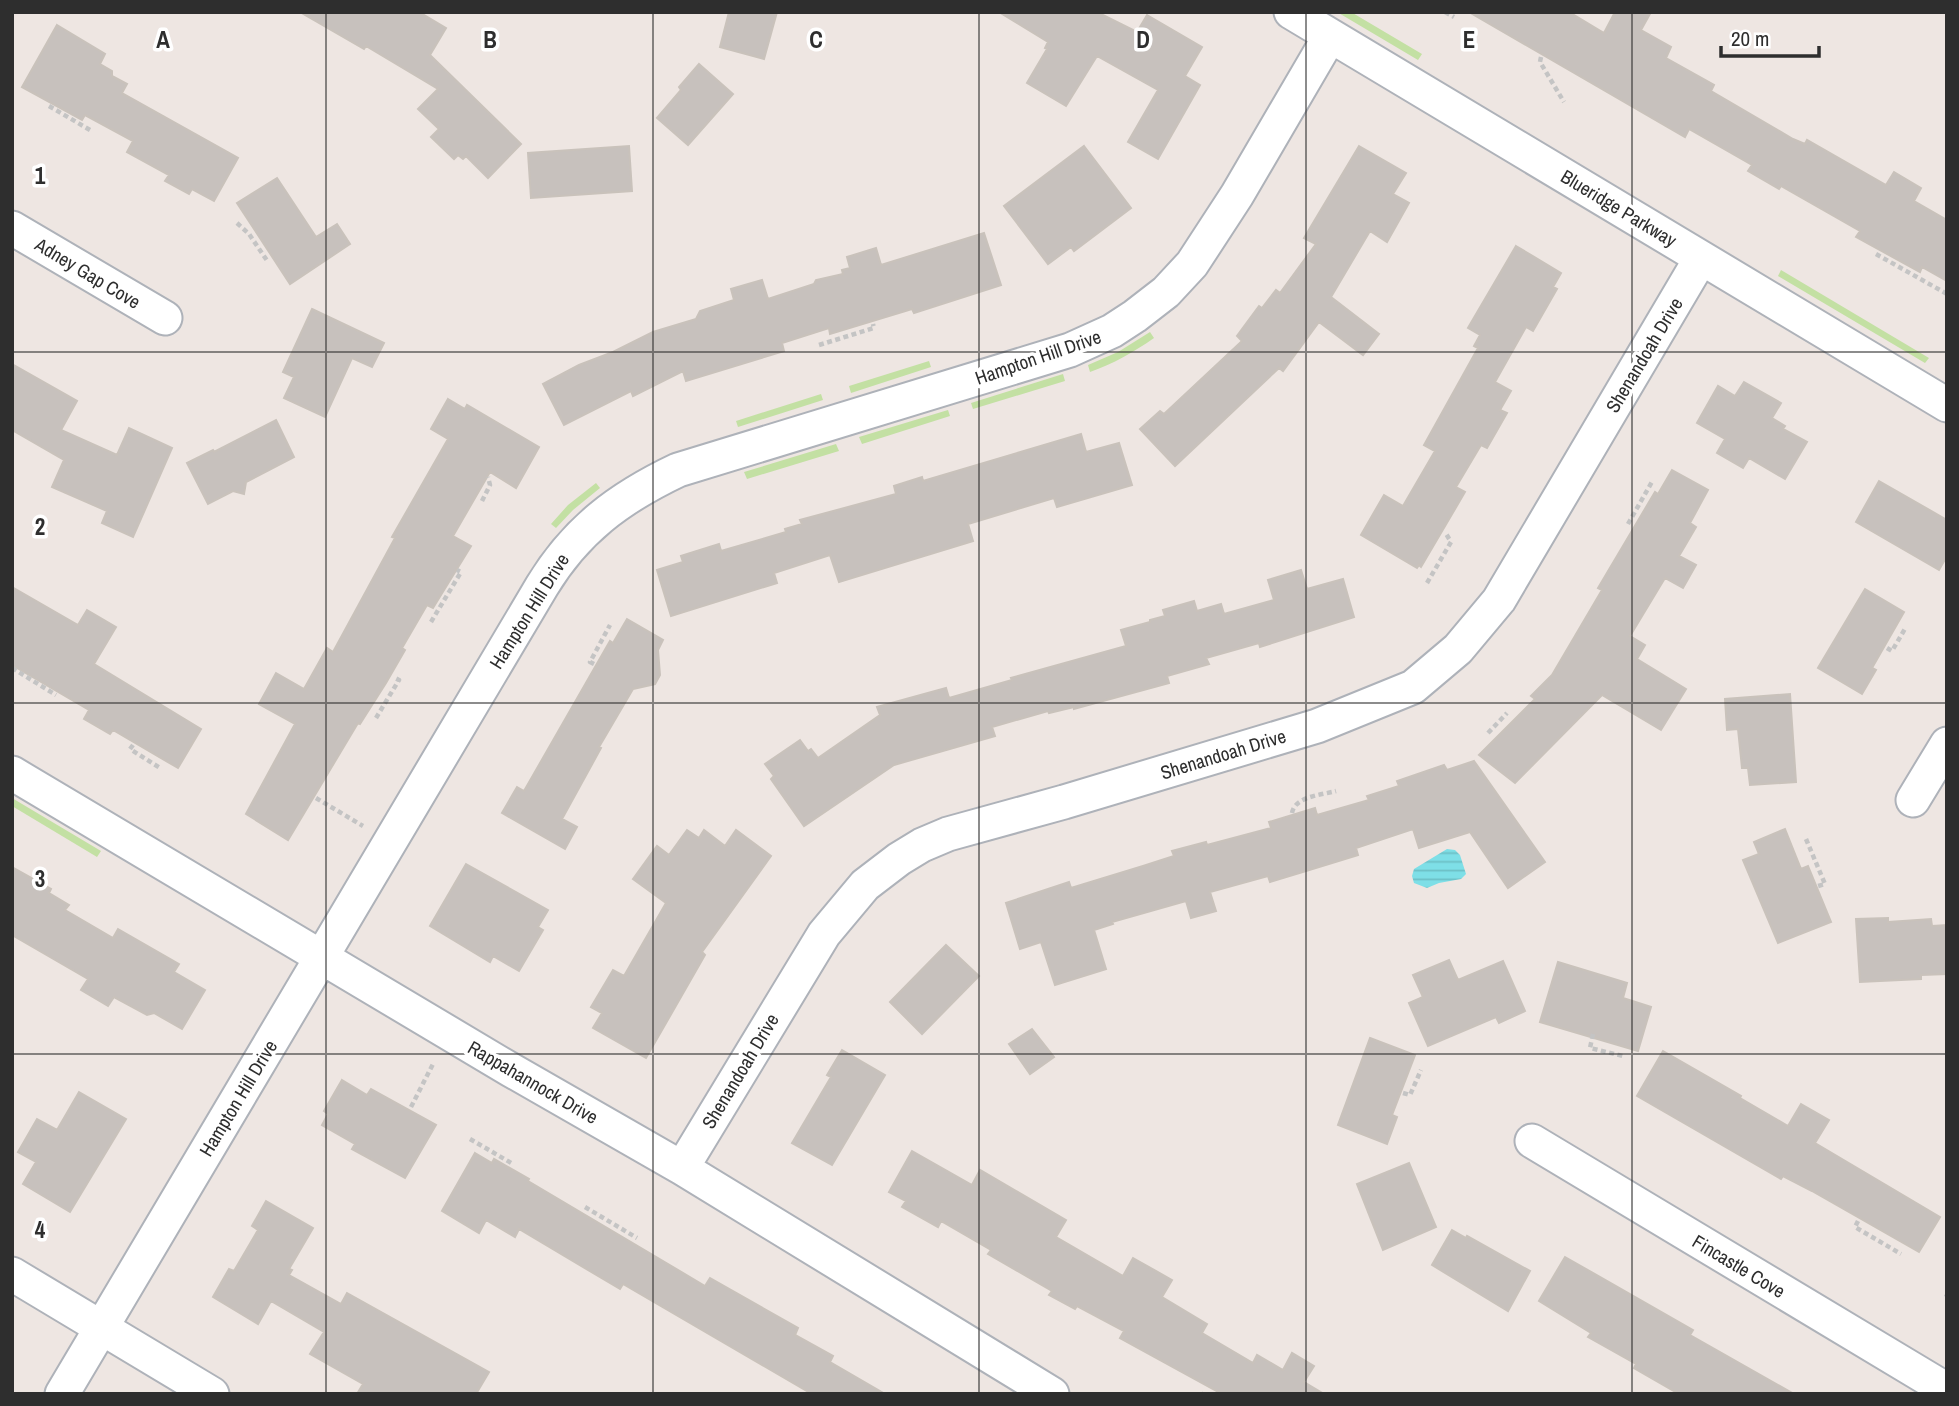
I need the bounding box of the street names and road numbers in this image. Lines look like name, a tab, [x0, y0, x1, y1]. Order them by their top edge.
street label: Blueridge Parkway	[1556, 163, 1682, 253]
street label: Adney Gap Cove	[30, 231, 146, 315]
street label: Shenandoah Drive	[1599, 293, 1689, 417]
street label: Hampton Hill Drive	[972, 323, 1104, 391]
street label: Hampton Hill Drive	[483, 548, 575, 674]
street label: Shenandoah Drive	[1157, 723, 1289, 785]
street label: Shenandoah Drive	[695, 1009, 785, 1133]
street label: Rappahannock Drive	[463, 1034, 603, 1130]
street label: Hampton Hill Drive	[193, 1035, 283, 1161]
street label: Fincastle Cove	[1688, 1228, 1790, 1304]

